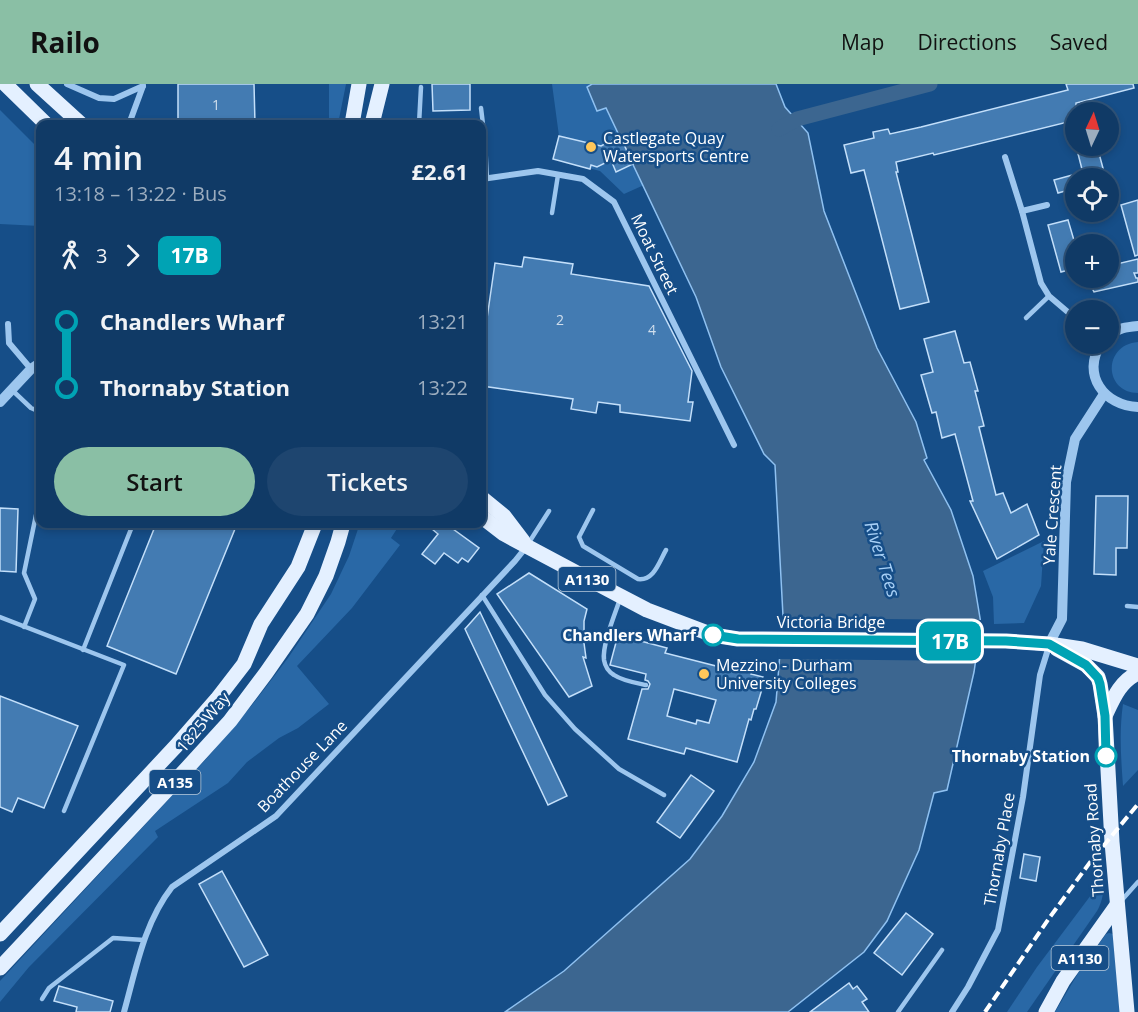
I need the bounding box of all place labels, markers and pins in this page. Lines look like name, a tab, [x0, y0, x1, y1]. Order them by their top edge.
place label: Castlegate Quay Watersports Centre	[603, 127, 749, 167]
marker: Castlegate Quay Watersports Centre	[584, 140, 598, 154]
place label: Chandlers Wharf	[562, 624, 697, 646]
marker: Chandlers Wharf	[702, 624, 724, 646]
place label: Mezzino - Durham University Colleges	[716, 654, 857, 694]
marker: Mezzino - Durham University Colleges	[697, 667, 711, 681]
place label: Thornaby Station	[952, 745, 1090, 767]
marker: Thornaby Station	[1095, 745, 1117, 767]

